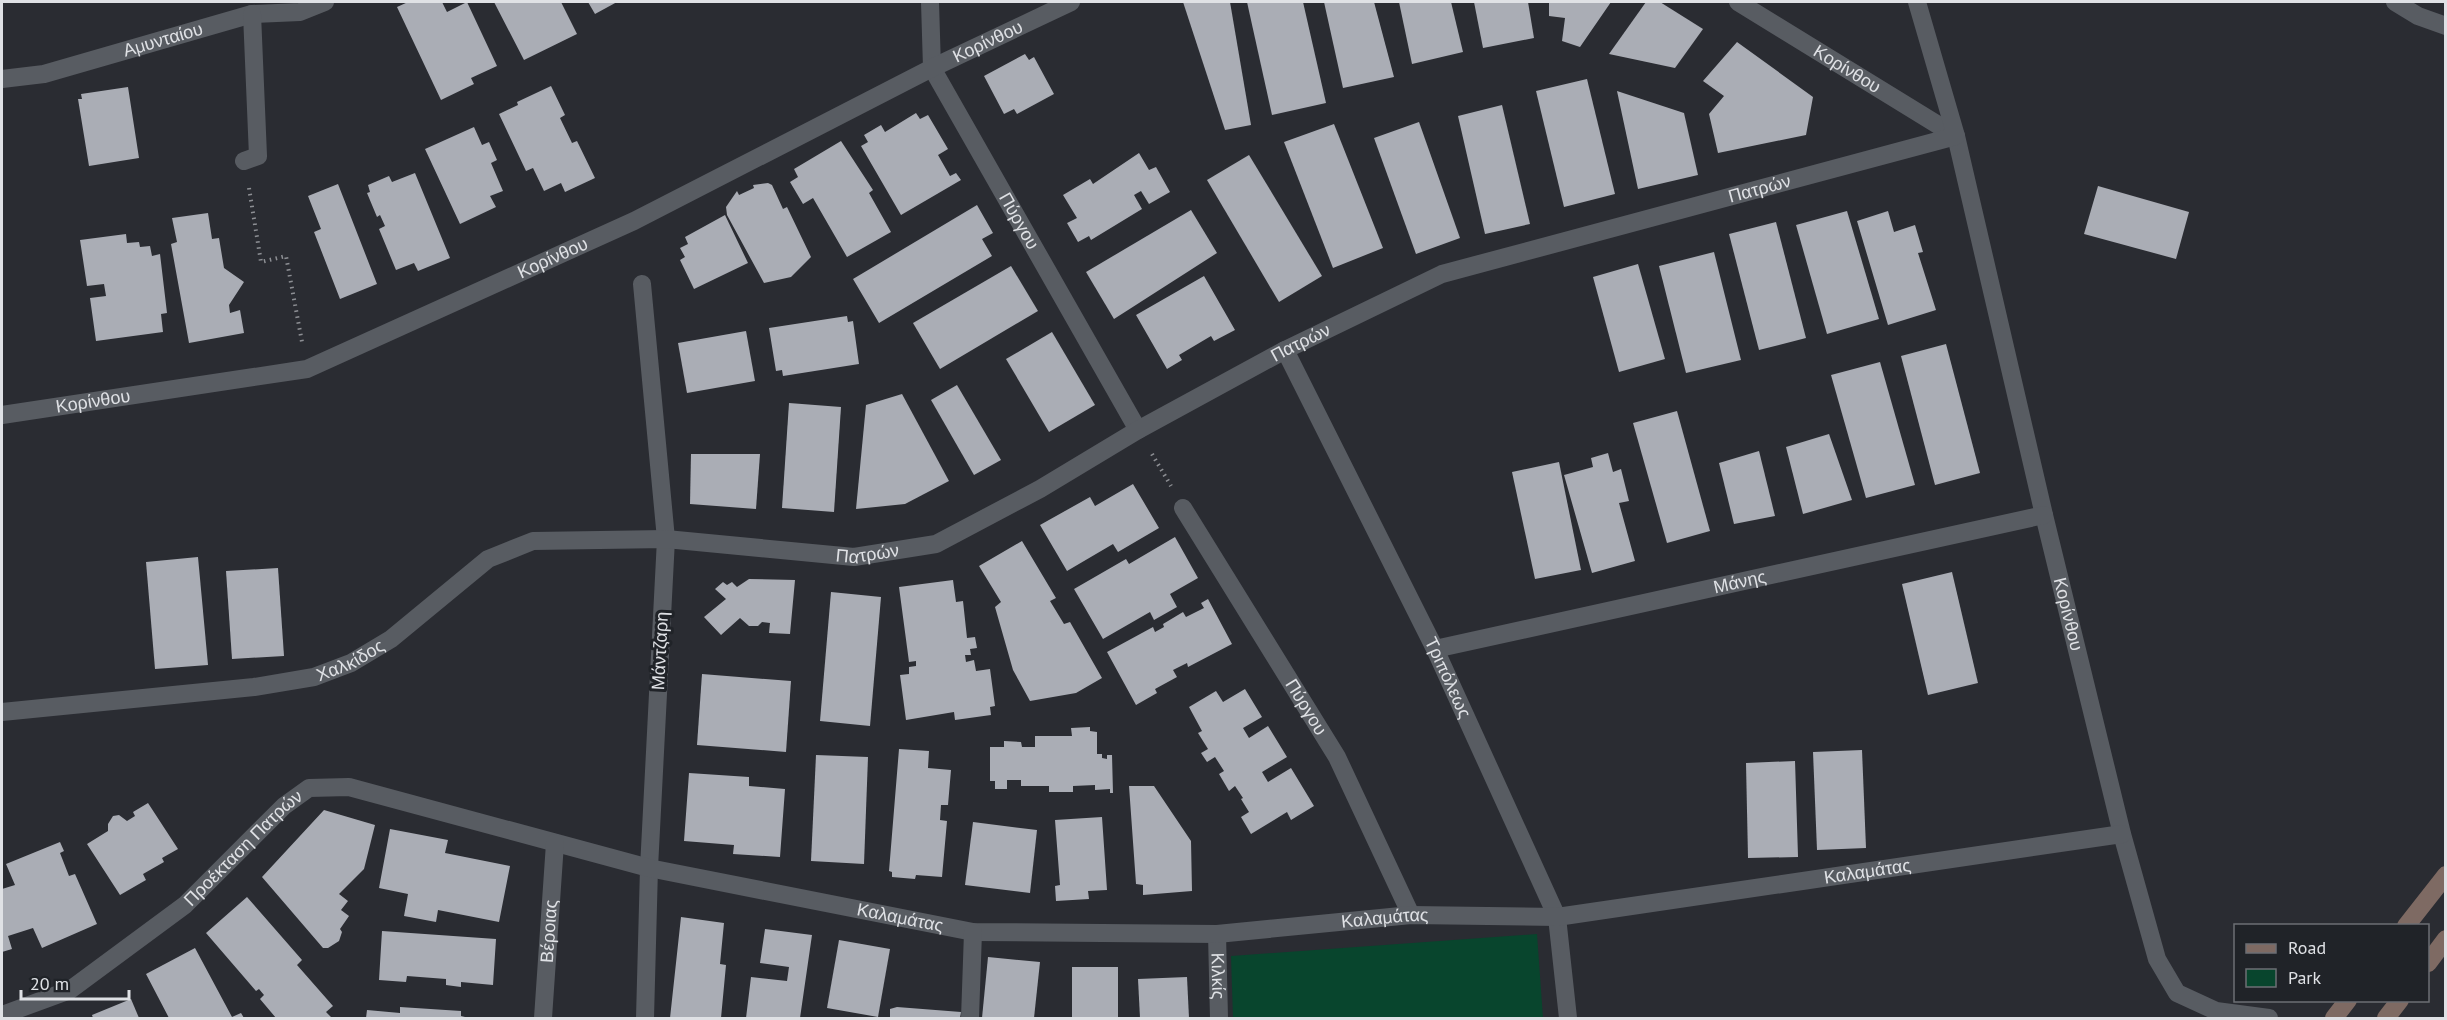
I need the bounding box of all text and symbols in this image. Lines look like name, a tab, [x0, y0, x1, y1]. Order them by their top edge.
street label: Κορίνθου	[949, 15, 1026, 68]
street label: Αμυνταίου	[120, 17, 205, 62]
street label: Κορίνθου	[1809, 39, 1885, 98]
street label: Πατρών	[1726, 169, 1793, 208]
street label: Πύργου	[994, 188, 1045, 253]
street label: Κορίνθου	[513, 231, 591, 283]
street label: Πατρών	[1266, 318, 1334, 367]
street label: Κορίνθου	[54, 384, 132, 418]
street label: Πατρών	[835, 538, 901, 568]
street label: Μάνης	[1711, 564, 1768, 598]
street label: Κορίνθου	[2049, 575, 2089, 653]
street label: Μάντζαρη	[646, 611, 673, 691]
street label: Τριπόλεως	[1420, 633, 1477, 722]
street label: Χαλκίδος	[313, 634, 389, 686]
street label: Πύργου	[1280, 674, 1333, 739]
street label: Προέκταση Πατρών	[179, 784, 307, 911]
street label: Καλαμάτας	[1822, 853, 1913, 889]
street label: Καλαμάτας	[855, 897, 946, 937]
street label: Βέροιας	[535, 898, 562, 964]
street label: Καλαμάτας	[1340, 903, 1429, 933]
legend	[2234, 924, 2429, 1002]
text: Road	[2288, 936, 2326, 959]
street label: Κιλκίς	[1206, 952, 1231, 1000]
scale bar	[21, 963, 129, 1001]
text: Park	[2288, 966, 2321, 989]
text: 20 m	[30, 972, 69, 995]

